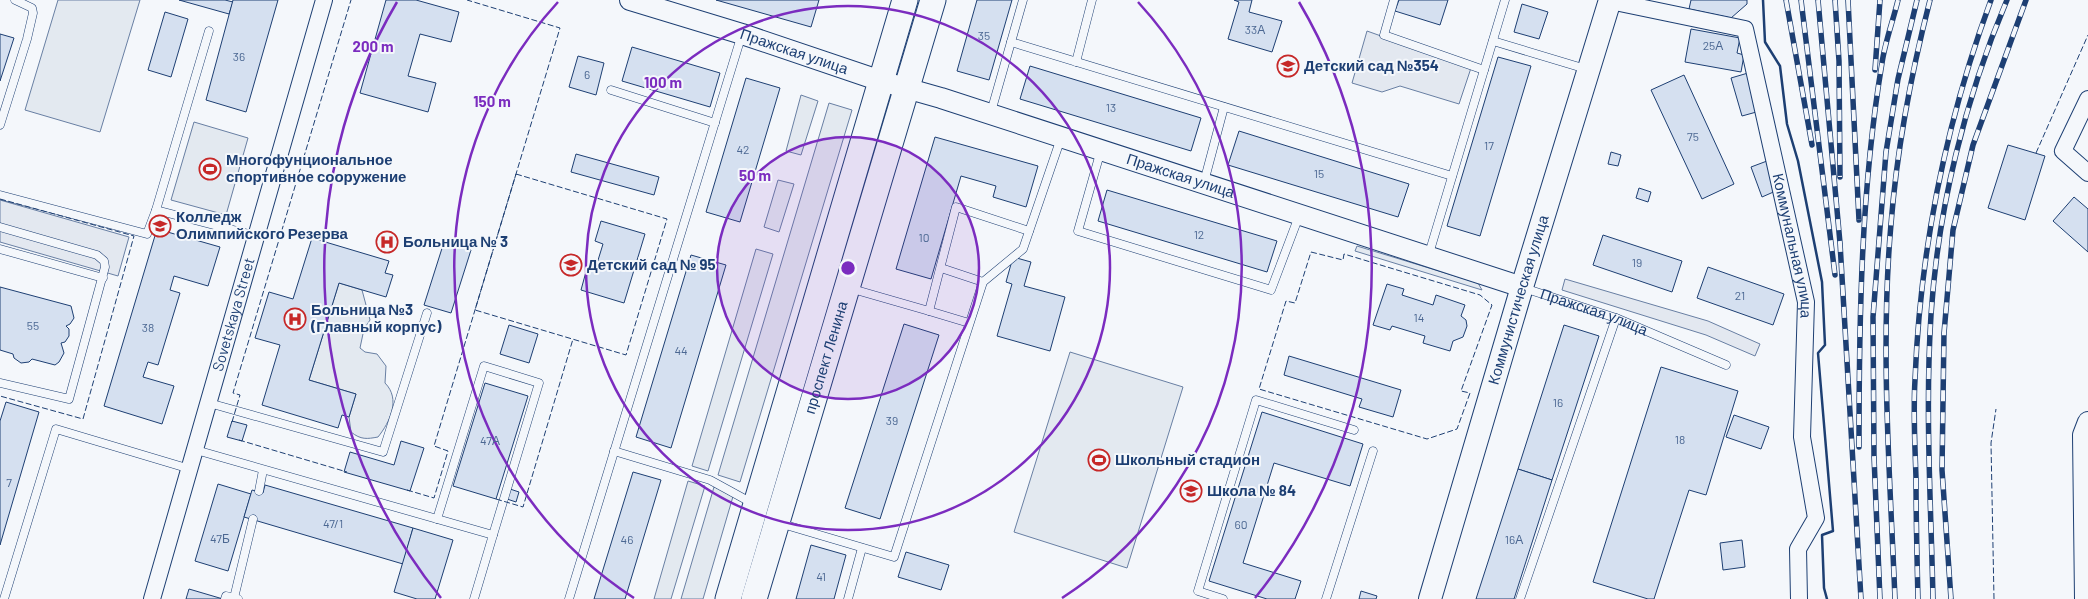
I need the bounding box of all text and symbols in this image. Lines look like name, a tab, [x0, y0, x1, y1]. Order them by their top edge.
house number: 33А	[1245, 22, 1265, 36]
street label: Пражская улица	[738, 24, 851, 77]
house number: 35	[978, 28, 990, 42]
text: 200 m	[352, 37, 394, 55]
house number: 25А	[1703, 38, 1723, 52]
house number: 36	[233, 49, 245, 63]
school or university icon: Детский сад №354	[1276, 54, 1300, 78]
place label: Детский сад №354	[1304, 56, 1439, 74]
house number: 6	[584, 67, 590, 81]
text: 100 m	[644, 73, 682, 91]
text: 150 m	[473, 92, 511, 110]
house number: 13	[1106, 100, 1116, 114]
house number: 75	[1687, 129, 1699, 143]
house number: 17	[1484, 138, 1494, 152]
house number: 42	[736, 142, 750, 156]
street label: Пражская улица	[1124, 149, 1238, 201]
place label: Многофунциональное спортивное сооружение	[226, 150, 406, 185]
sports icon: Многофунциональное спортивное сооружение	[198, 157, 222, 181]
text: 50 m	[739, 166, 771, 184]
house number: 15	[1314, 166, 1324, 180]
street label: Коммунальная улица	[1770, 172, 1816, 319]
place label: Колледж Олимпийского Резерва	[176, 207, 349, 242]
street label: Коммунистическая улица	[1484, 212, 1552, 386]
school or university icon: Колледж Олимпийского Резерва	[148, 214, 172, 238]
house number: 12	[1194, 227, 1204, 241]
hospital icon: Больница № 3	[375, 230, 399, 254]
house number: 10	[919, 230, 929, 244]
place label: Больница № 3	[403, 232, 508, 250]
school or university icon: Детский сад № 95	[559, 253, 583, 277]
street label: Sovetskaya Street	[208, 255, 258, 373]
place label: Детский сад № 95	[587, 255, 716, 273]
house number: 19	[1632, 255, 1642, 269]
centre of rings	[839, 259, 857, 277]
street label: Пражская улица	[1538, 284, 1651, 339]
house number: 21	[1735, 288, 1745, 302]
street label: проспект Ленина	[800, 298, 851, 416]
place label: Больница №3 (Главный корпус)	[310, 300, 442, 335]
hospital icon: Больница №3 (Главный корпус)	[283, 307, 307, 331]
house number: 14	[1414, 310, 1424, 324]
house number: 55	[27, 318, 39, 332]
house number: 38	[142, 320, 154, 334]
house number: 44	[674, 343, 688, 357]
house number: 16	[1553, 395, 1563, 409]
house number: 39	[886, 413, 898, 427]
house number: 18	[1675, 432, 1685, 446]
house number: 47А	[480, 433, 500, 447]
sports icon: Школьный стадион	[1087, 448, 1111, 472]
place label: Школьный стадион	[1115, 450, 1260, 468]
house number: 7	[6, 475, 12, 489]
school or university icon: Школа № 84	[1179, 479, 1203, 503]
place label: Школа № 84	[1207, 481, 1296, 499]
house number: 47/1	[323, 516, 343, 530]
house number: 60	[1235, 517, 1247, 531]
house number: 47Б	[210, 531, 230, 545]
house number: 46	[621, 532, 633, 546]
house number: 16А	[1505, 532, 1523, 546]
house number: 41	[816, 569, 826, 583]

